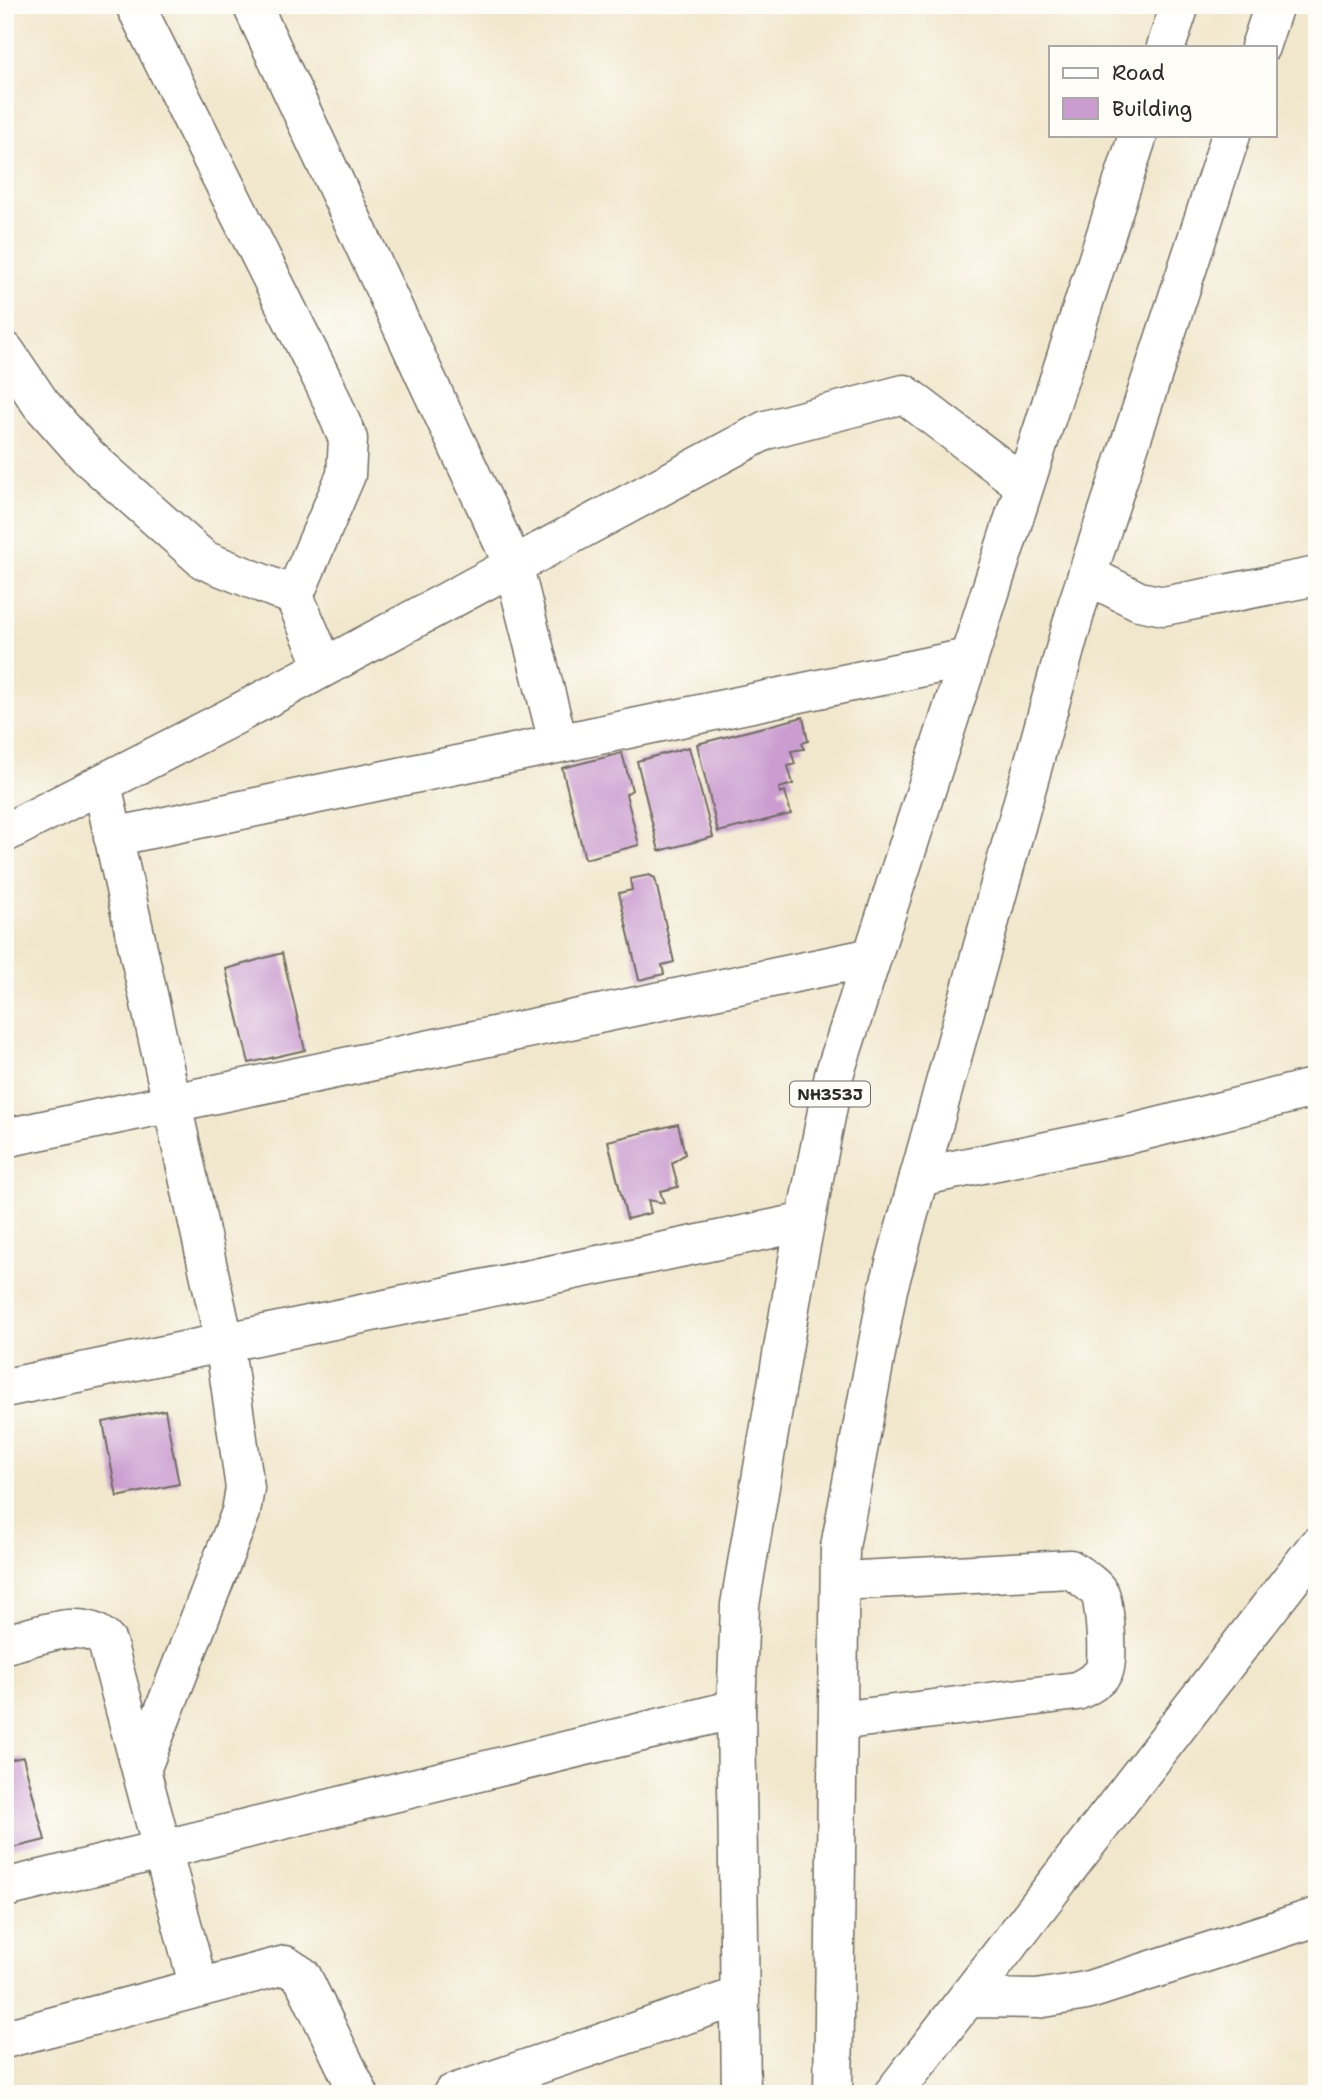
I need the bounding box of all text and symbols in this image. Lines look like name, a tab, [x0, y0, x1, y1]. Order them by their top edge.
legend	[1049, 46, 1276, 136]
text: Road	[1112, 59, 1165, 87]
text: Building	[1112, 95, 1192, 123]
road number: NH353J	[790, 1082, 870, 1106]

